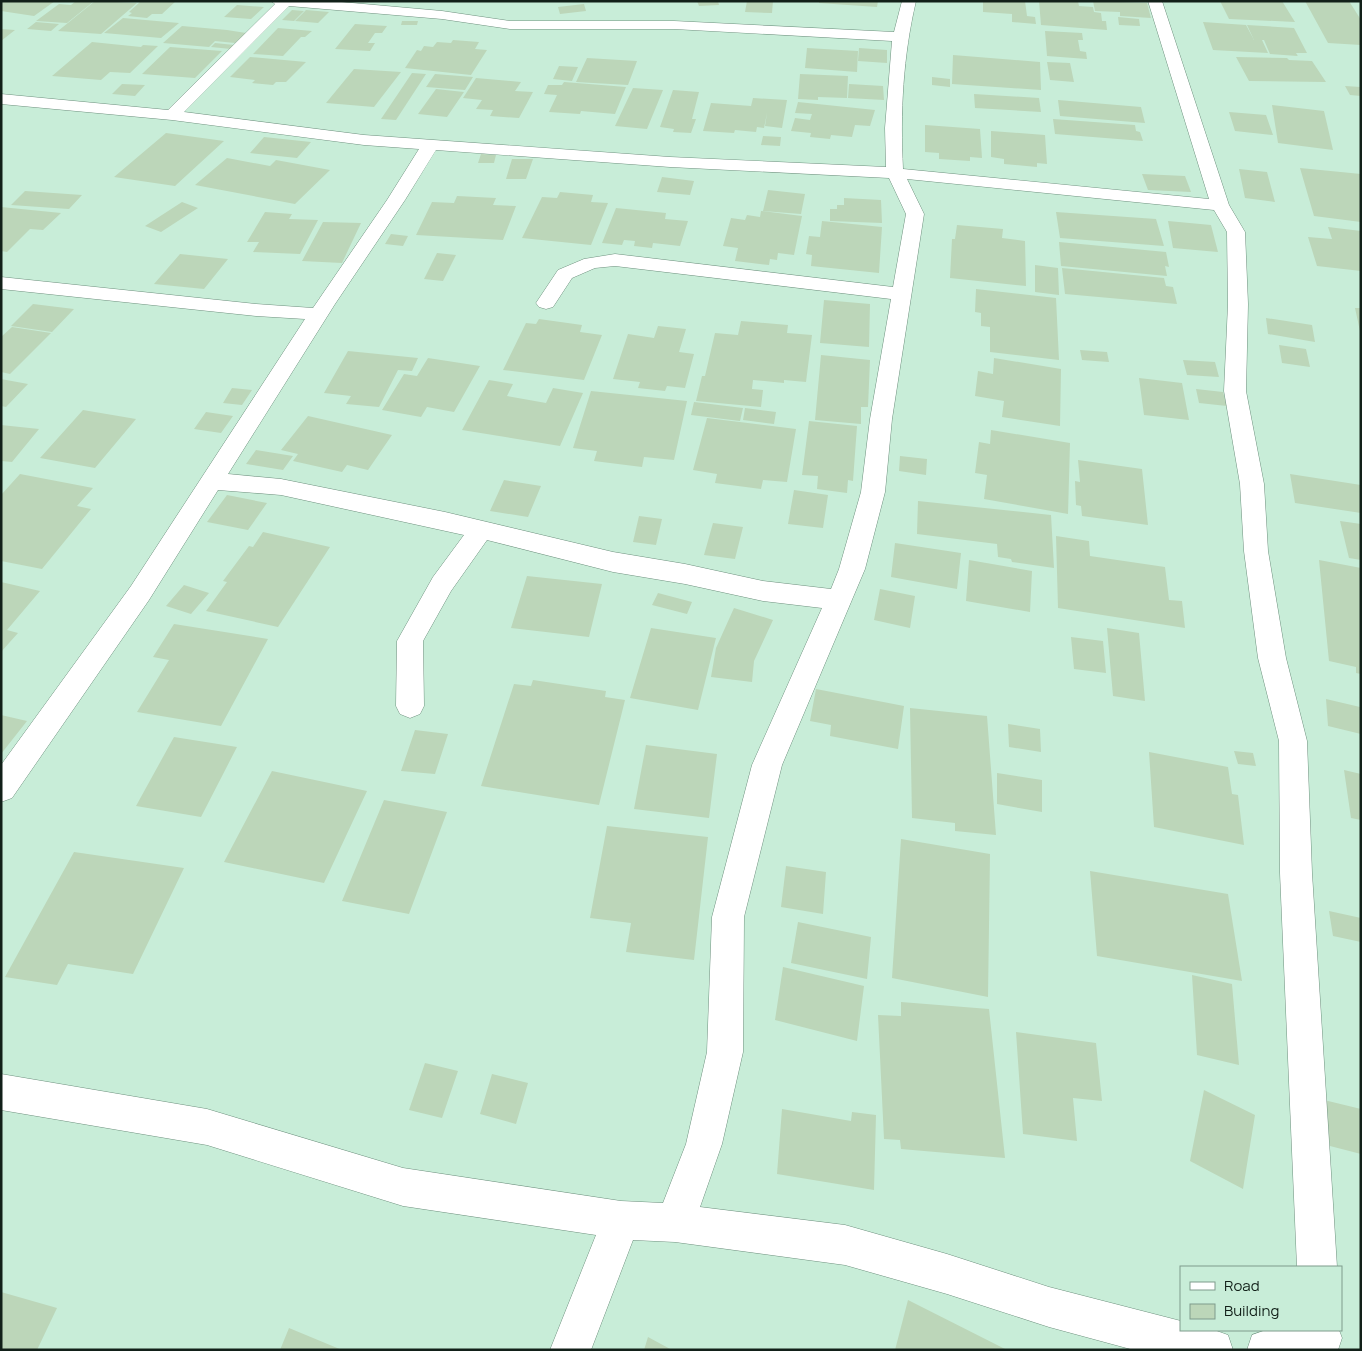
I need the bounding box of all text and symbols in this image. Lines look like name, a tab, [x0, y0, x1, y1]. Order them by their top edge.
legend	[1180, 1266, 1342, 1331]
text: Road	[1224, 1275, 1260, 1296]
text: Building	[1224, 1300, 1279, 1321]

